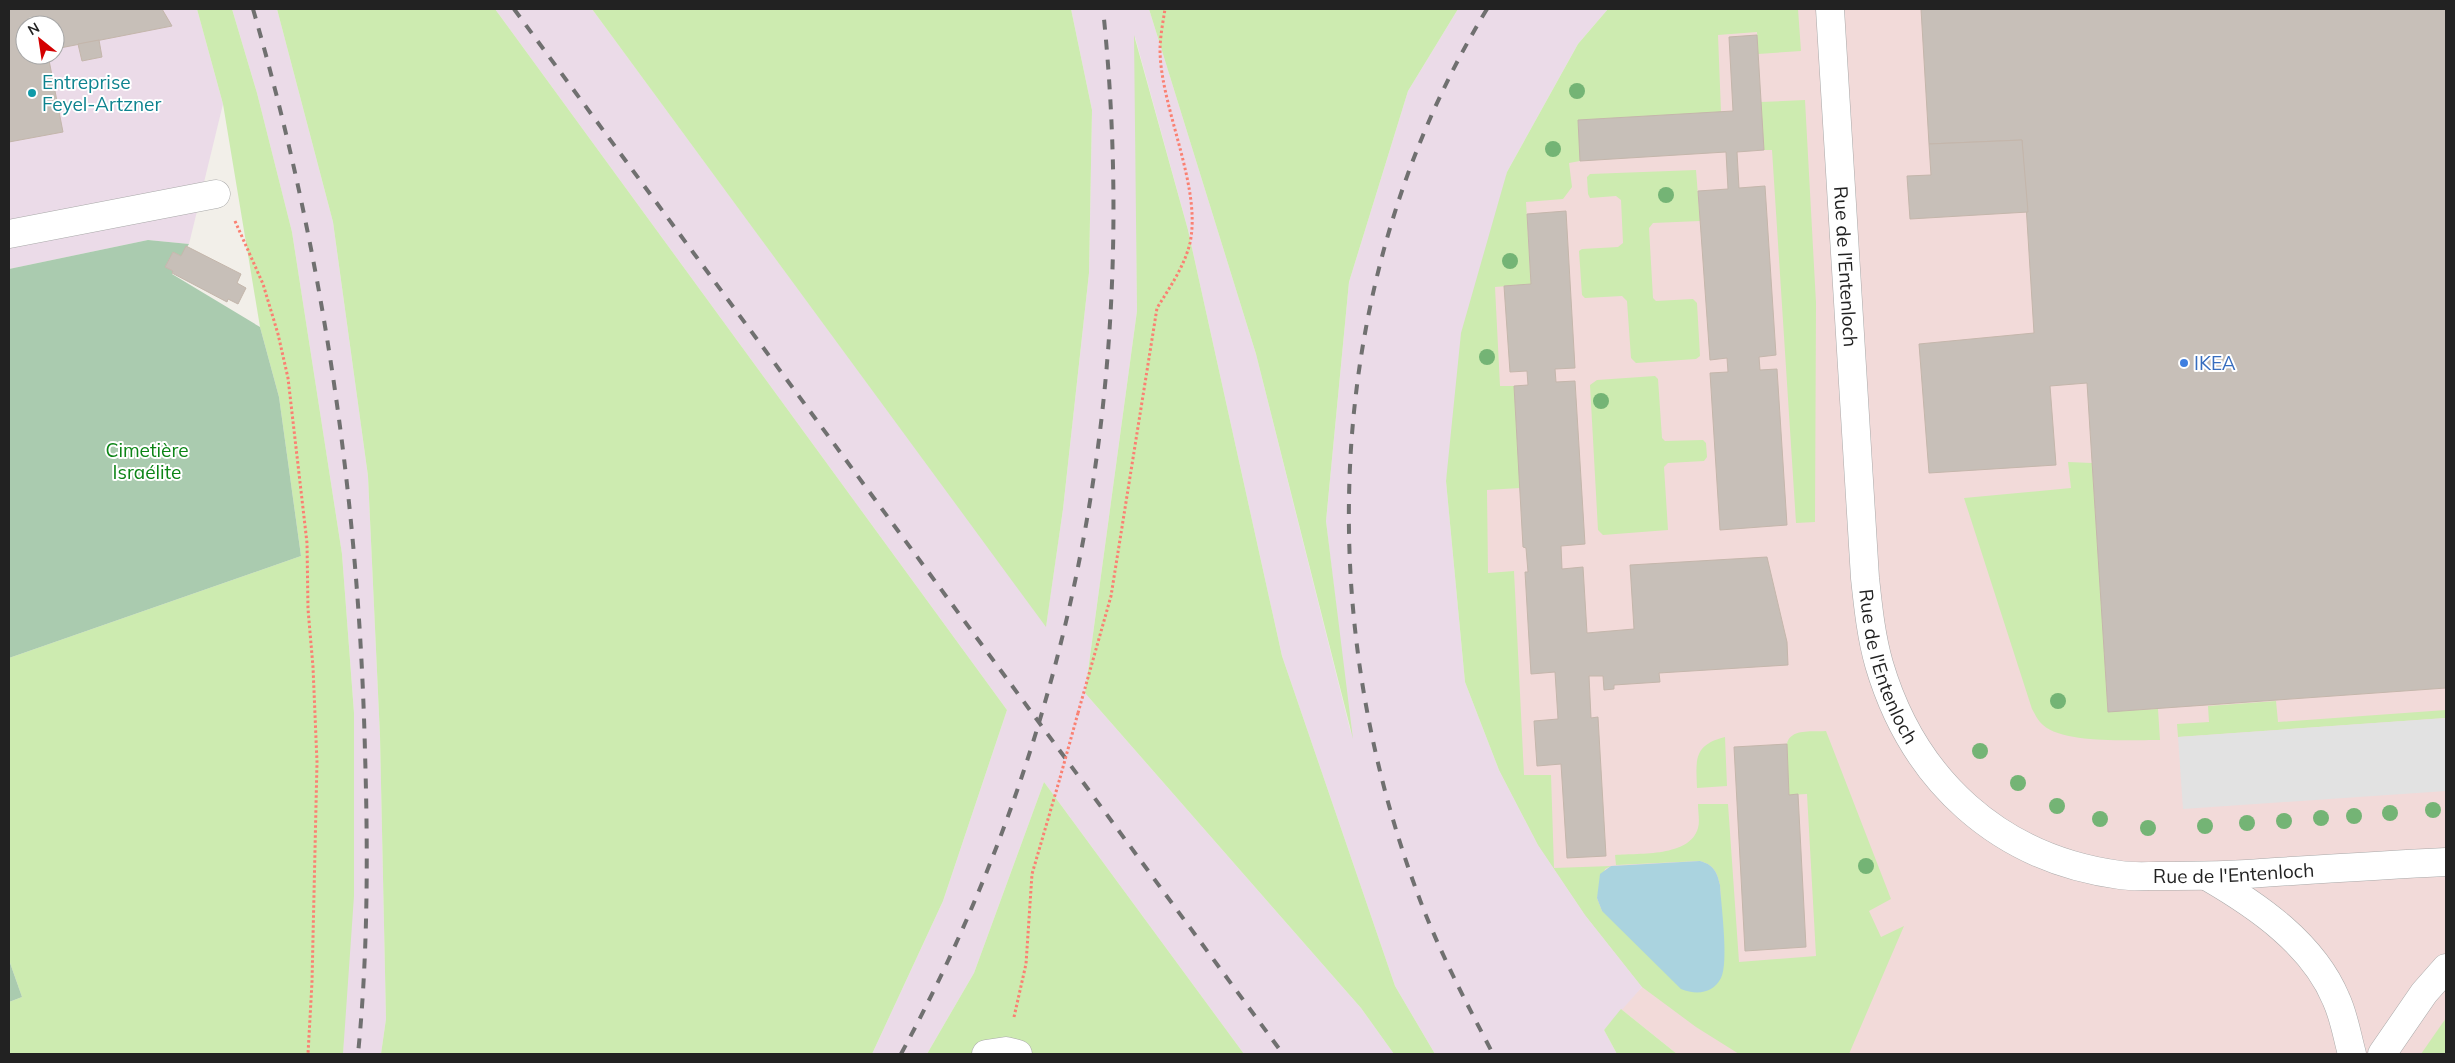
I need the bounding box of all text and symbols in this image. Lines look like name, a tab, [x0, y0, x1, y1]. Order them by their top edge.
north arrow	[15, 15, 65, 65]
text: N	[24, 18, 43, 39]
place label: Entreprise Feyel-Artzner	[42, 70, 161, 116]
marker: Entreprise Feyel-Artzner	[26, 87, 38, 99]
street label: Rue de l'Entenloch	[1829, 185, 1863, 348]
place label: IKEA	[2194, 351, 2236, 375]
marker: IKEA	[2178, 357, 2190, 369]
park label: Cimetière Israélite	[105, 438, 189, 484]
street label: Rue de l'Entenloch	[1854, 588, 1923, 748]
street label: Rue de l'Entenloch	[2153, 858, 2315, 888]

